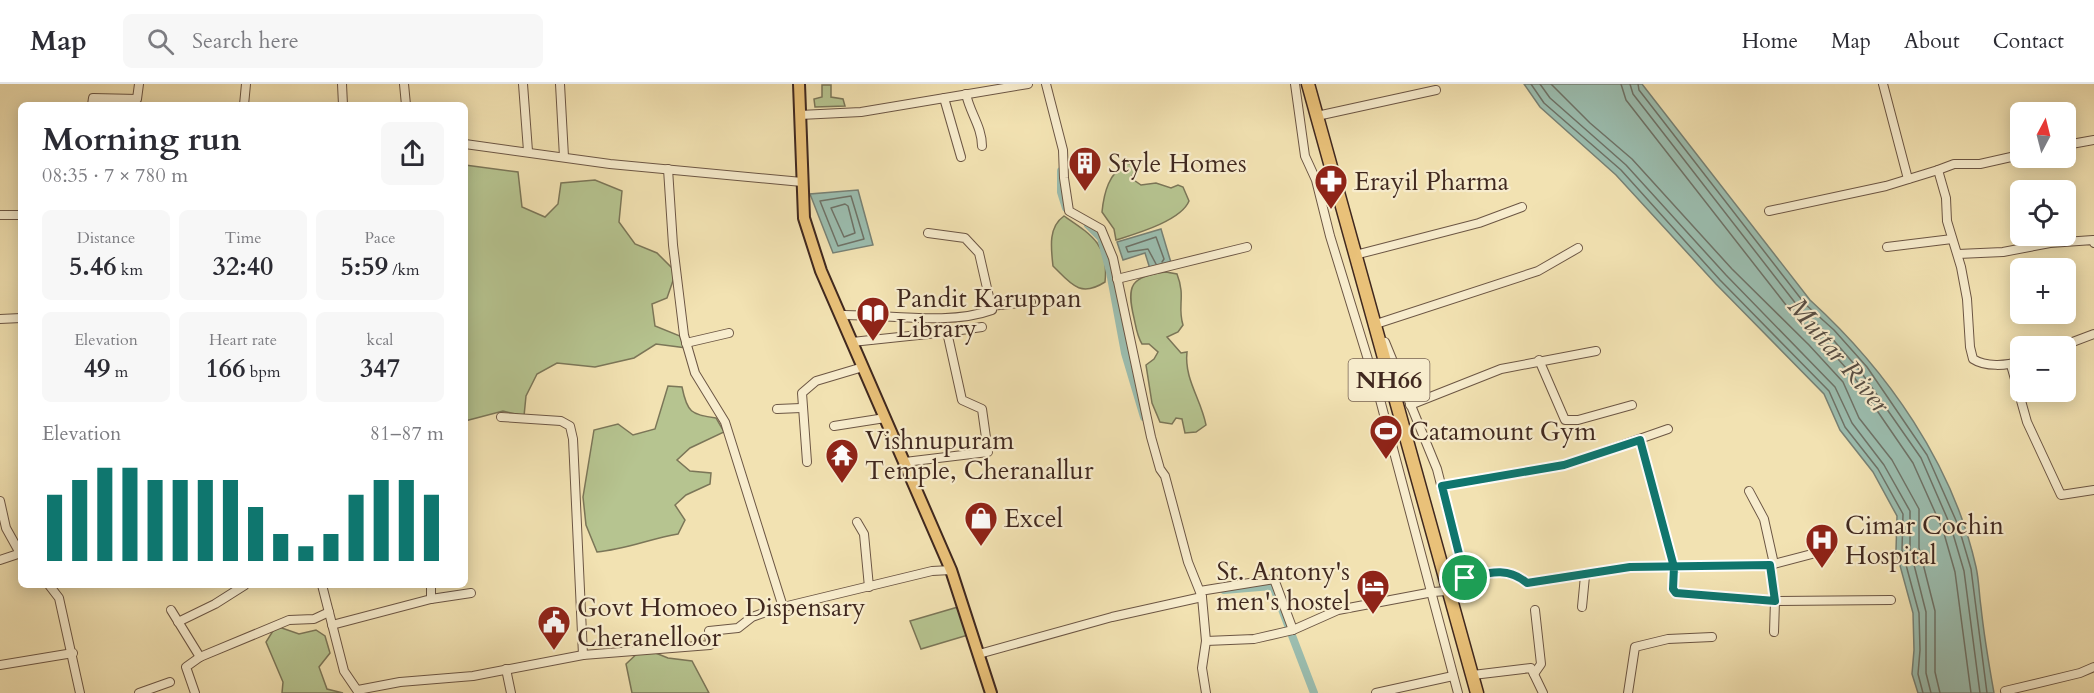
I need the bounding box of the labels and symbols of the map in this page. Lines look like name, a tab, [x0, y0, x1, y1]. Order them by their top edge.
north arrow	[2010, 102, 2076, 168]
building icon: Style Homes	[1067, 145, 1103, 192]
place label: Style Homes	[1108, 146, 1247, 181]
pharmacy icon: Erayil Pharma	[1313, 163, 1349, 210]
place label: Erayil Pharma	[1354, 164, 1509, 199]
place label: Pandit Karuppan Library	[896, 281, 1082, 346]
water label: Muttar River	[1779, 290, 1899, 422]
library icon: Pandit Karuppan Library	[855, 295, 891, 342]
road number: NH66	[1348, 359, 1430, 401]
sports icon: Catamount Gym	[1368, 413, 1404, 460]
place label: Catamount Gym	[1409, 414, 1596, 449]
place label: Vishnupuram Temple, Cheranallur	[865, 423, 1094, 488]
temple icon: Vishnupuram Temple, Cheranallur	[824, 437, 860, 484]
shop icon: Excel	[963, 500, 999, 547]
place label: Excel	[1004, 501, 1064, 536]
place label: Cimar Cochin Hospital	[1845, 508, 2004, 573]
hospital icon: Cimar Cochin Hospital	[1804, 522, 1840, 569]
pin	[1439, 552, 1490, 603]
place label: St. Antony's men's hostel	[1216, 554, 1350, 619]
hotel icon: St. Antony's men's hostel	[1355, 568, 1391, 615]
place label: Govt Homoeo Dispensary Cheranelloor	[577, 590, 866, 655]
public building icon: Govt Homoeo Dispensary Cheranelloor	[536, 604, 572, 651]

